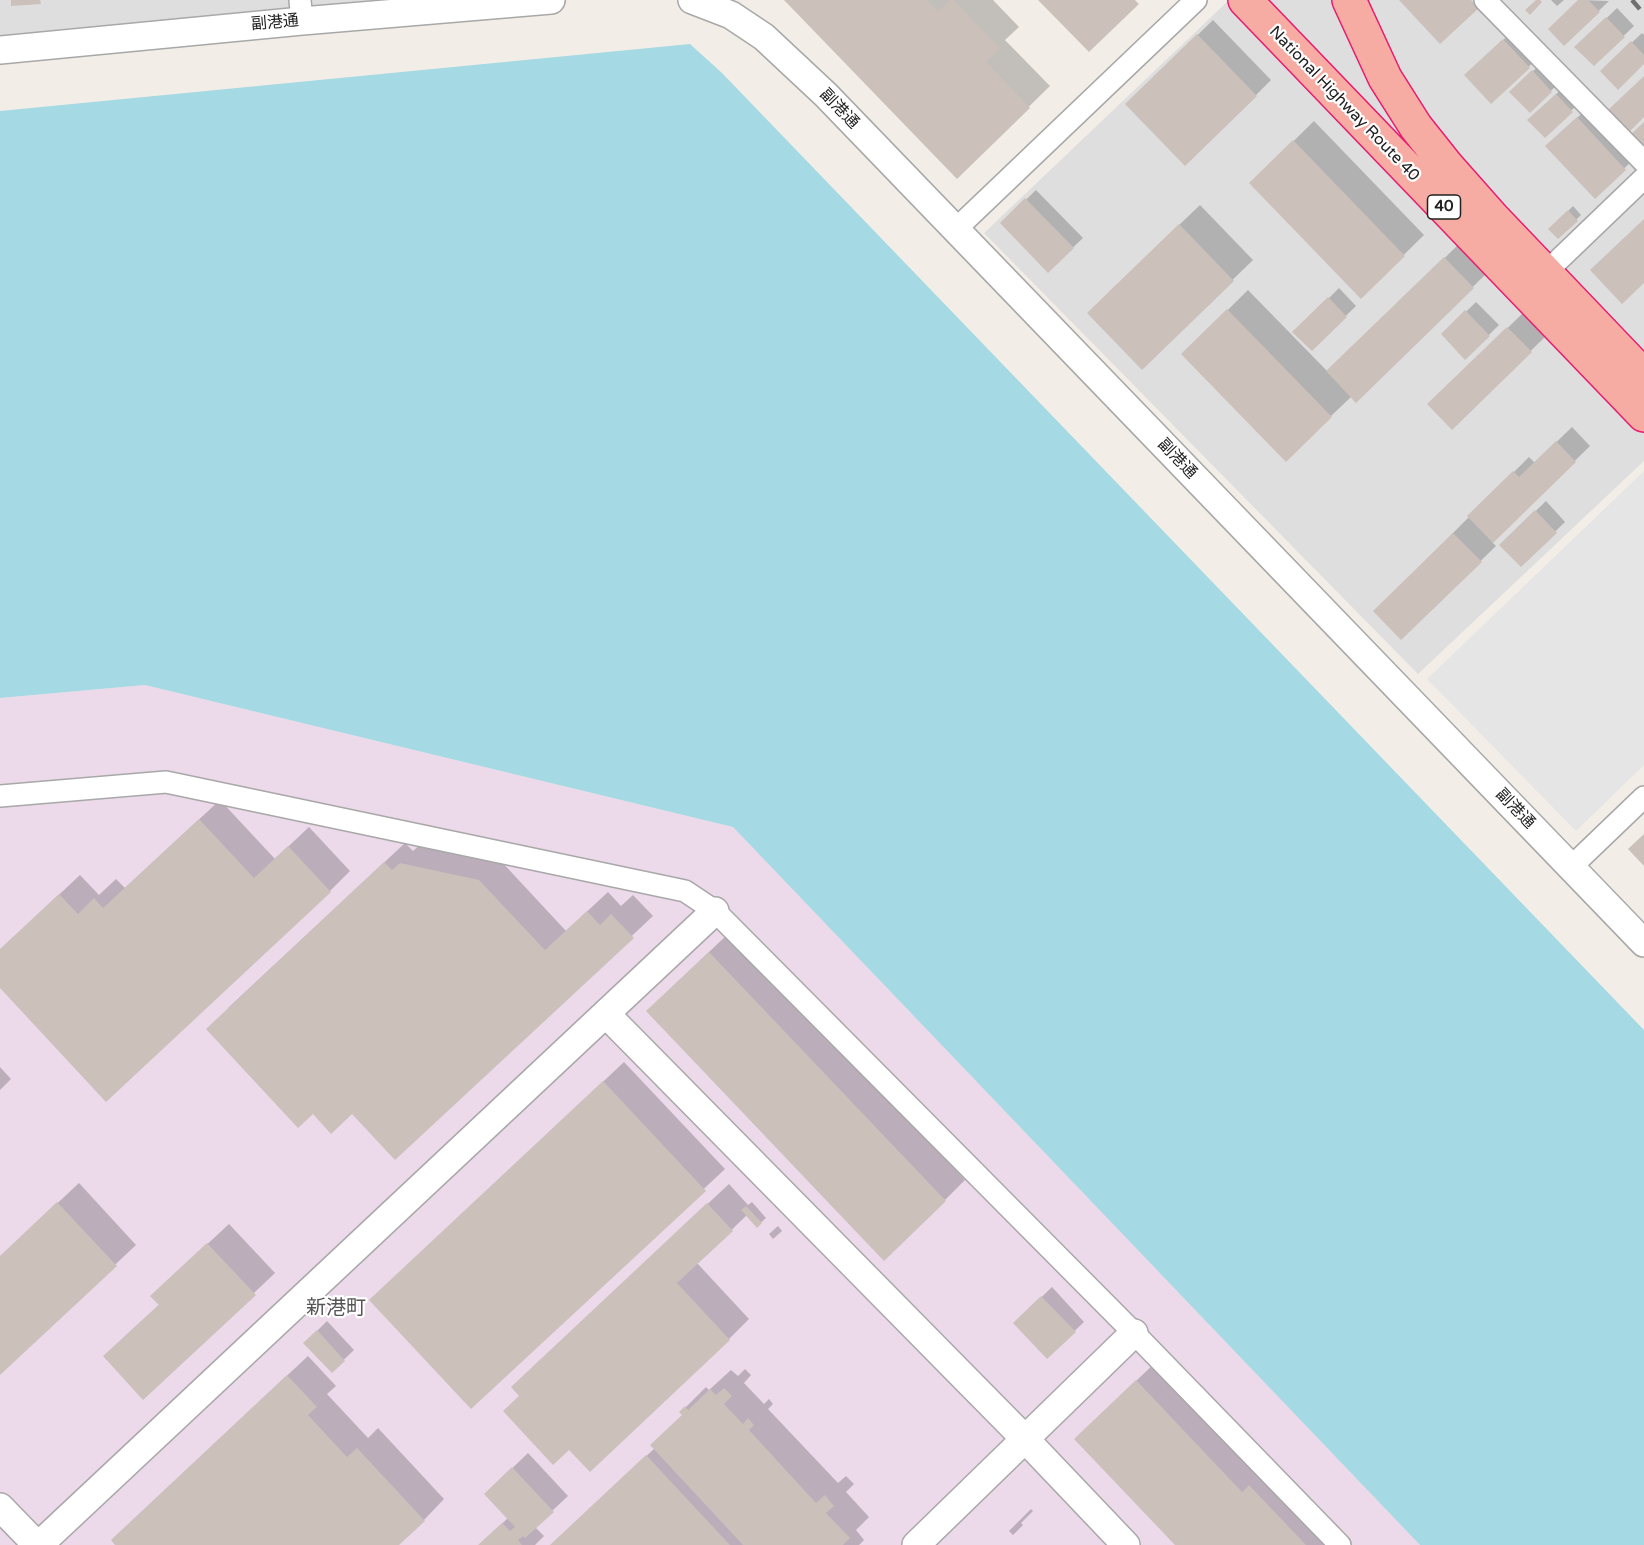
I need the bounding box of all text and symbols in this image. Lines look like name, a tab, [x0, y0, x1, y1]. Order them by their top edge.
street label: 副港通	[250, 11, 300, 35]
street label: National Highway Route 40	[1265, 22, 1423, 186]
street label: 副港通	[815, 85, 863, 133]
road number: 40	[1428, 195, 1460, 219]
street label: 副港通	[1153, 435, 1201, 483]
street label: 副港通	[1491, 785, 1539, 833]
district label: 新港町	[306, 1297, 366, 1321]

